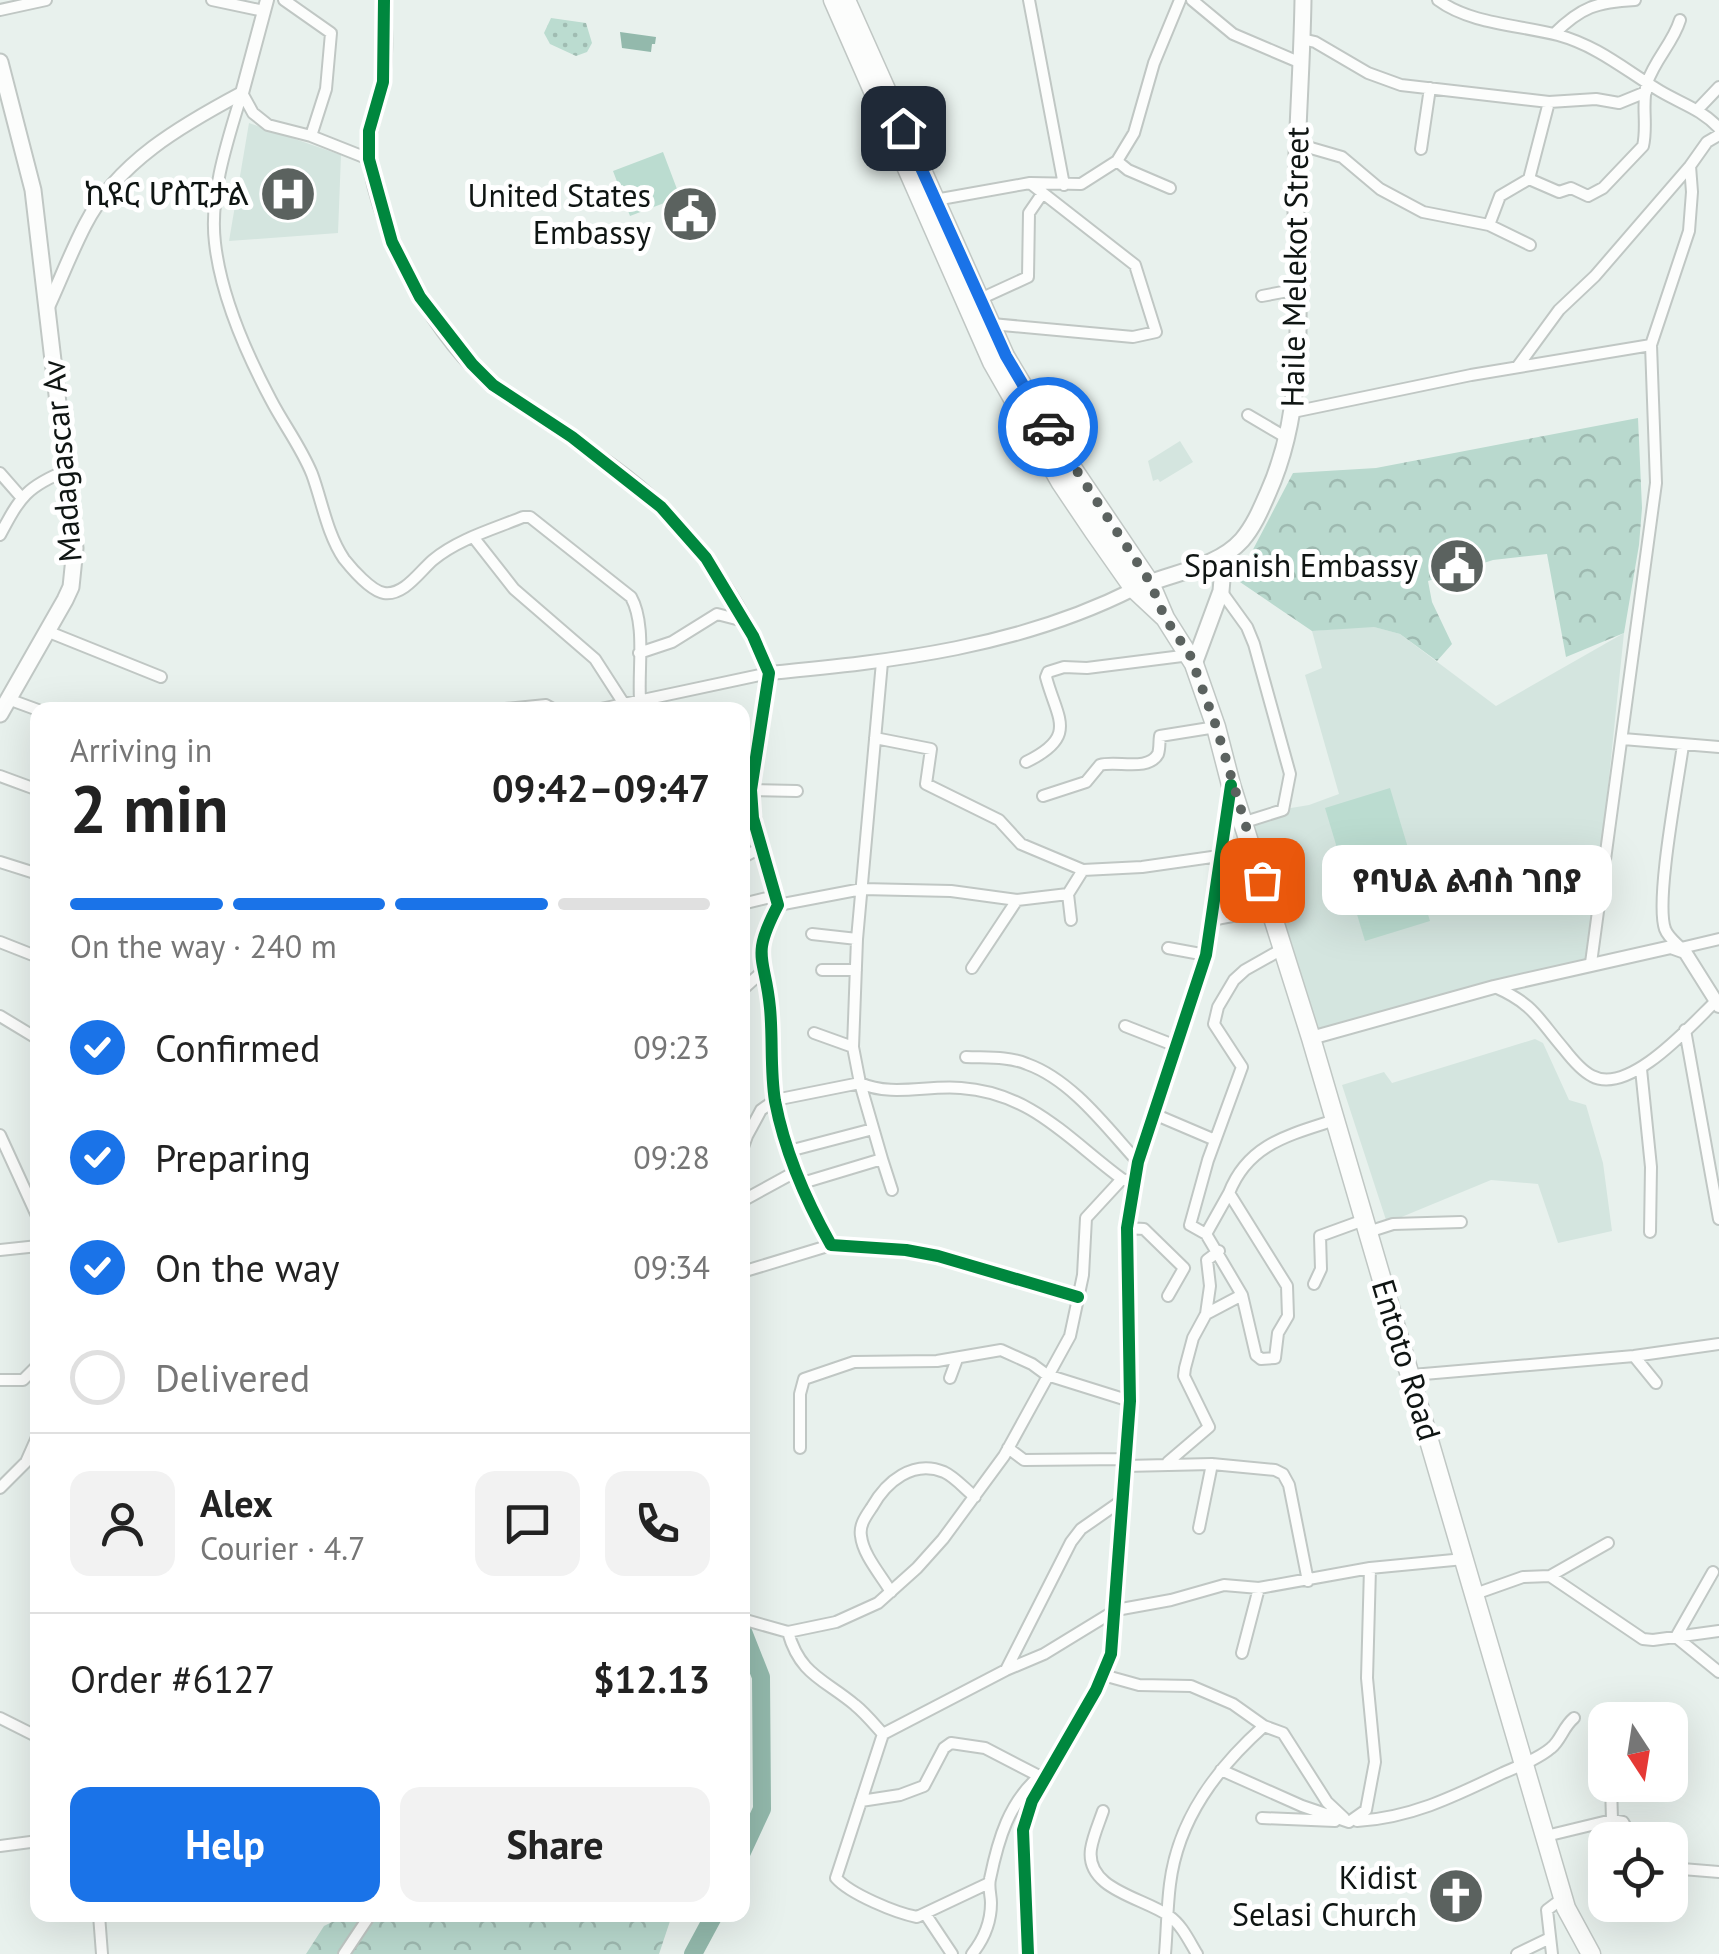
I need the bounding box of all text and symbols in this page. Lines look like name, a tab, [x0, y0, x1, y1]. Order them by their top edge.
pin	[861, 86, 946, 171]
icon: home	[876, 101, 931, 156]
street label: Haile Melekot Street	[1271, 126, 1317, 408]
hospital icon: ኪዩር ሆስፒታል	[258, 164, 318, 224]
place label: ኪዩር ሆስፒታል	[84, 172, 249, 214]
place label: United States Embassy	[468, 174, 651, 253]
public building icon: United States Embassy	[660, 184, 720, 244]
street label: Madagascar Av	[31, 358, 91, 564]
courier	[998, 377, 1098, 477]
icon: car	[1021, 400, 1076, 455]
public building icon: Spanish Embassy	[1427, 536, 1487, 596]
place label: Spanish Embassy	[1184, 544, 1418, 586]
text: Arriving in	[70, 729, 212, 771]
text: 09:42–09:47	[492, 763, 710, 812]
text: 2 min	[70, 766, 229, 850]
pin	[1220, 838, 1305, 923]
callout: የባህል ልብስ ገበያ	[1322, 845, 1612, 915]
icon: bag	[1235, 853, 1290, 908]
text: የባህል ልብስ ገበያ	[1352, 859, 1582, 901]
text: On the way · 240 m	[70, 925, 337, 967]
icon: check	[70, 1020, 125, 1075]
text: Confirmed	[155, 1023, 321, 1072]
text: 09:23	[633, 1026, 710, 1068]
icon: check	[70, 1130, 125, 1185]
text: Preparing	[155, 1133, 311, 1182]
text: 09:28	[633, 1136, 710, 1178]
icon: check	[70, 1240, 125, 1295]
text: On the way	[155, 1243, 340, 1292]
text: 09:34	[633, 1246, 710, 1288]
street label: Entoto Road	[1363, 1274, 1451, 1445]
text: Delivered	[155, 1353, 310, 1402]
button: person	[70, 1471, 175, 1576]
button: chat	[475, 1471, 580, 1576]
button: phone	[605, 1471, 710, 1576]
text: Alex	[200, 1478, 273, 1527]
text: Courier · 4.7	[200, 1527, 366, 1569]
text: Order #6127	[70, 1654, 275, 1703]
text: $12.13	[593, 1654, 710, 1703]
north arrow	[1588, 1702, 1688, 1802]
map controls	[1588, 1702, 1688, 1922]
button: Help	[70, 1787, 380, 1902]
button: Share	[400, 1787, 710, 1902]
button: locate	[1588, 1822, 1688, 1922]
place label: Kidist Selasi Church	[1232, 1856, 1417, 1935]
church icon: Kidist Selasi Church	[1426, 1866, 1486, 1926]

